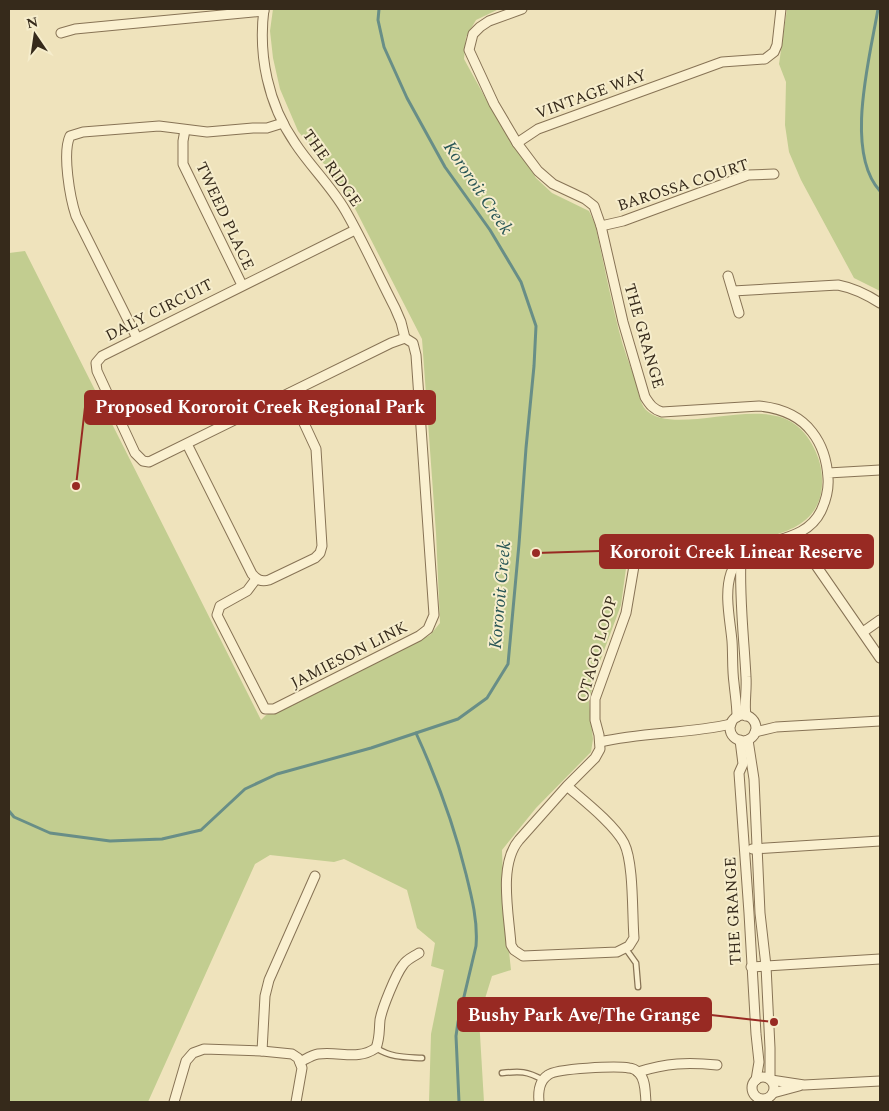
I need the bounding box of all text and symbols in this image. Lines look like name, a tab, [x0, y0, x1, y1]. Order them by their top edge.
north arrow	[10, 10, 60, 60]
text: N	[24, 11, 40, 34]
street label: VINTAGE WAY	[532, 63, 650, 125]
street label: THE RIDGE	[296, 124, 368, 212]
water label: Kororoit Creek	[437, 136, 520, 241]
street label: BAROSSA COURT	[614, 152, 752, 218]
street label: TWEED PLACE	[189, 158, 261, 274]
street label: DALY CIRCUIT	[101, 272, 217, 348]
street label: THE GRANGE	[618, 281, 670, 391]
callout: Proposed Kororoit Creek Regional Park	[85, 391, 435, 424]
text: Proposed Kororoit Creek Regional Park	[95, 394, 425, 421]
callout: Kororoit Creek Linear Reserve	[600, 535, 873, 568]
water label: Kororoit Creek	[482, 539, 518, 650]
text: Kororoit Creek Linear Reserve	[610, 539, 862, 566]
street label: OTAGO LOOP	[570, 593, 624, 705]
street label: JAMIESON LINK	[286, 615, 412, 695]
street label: THE GRANGE	[718, 856, 748, 966]
callout: Bushy Park Ave/The Grange	[458, 998, 711, 1031]
text: Bushy Park Ave/The Grange	[468, 1002, 700, 1029]

